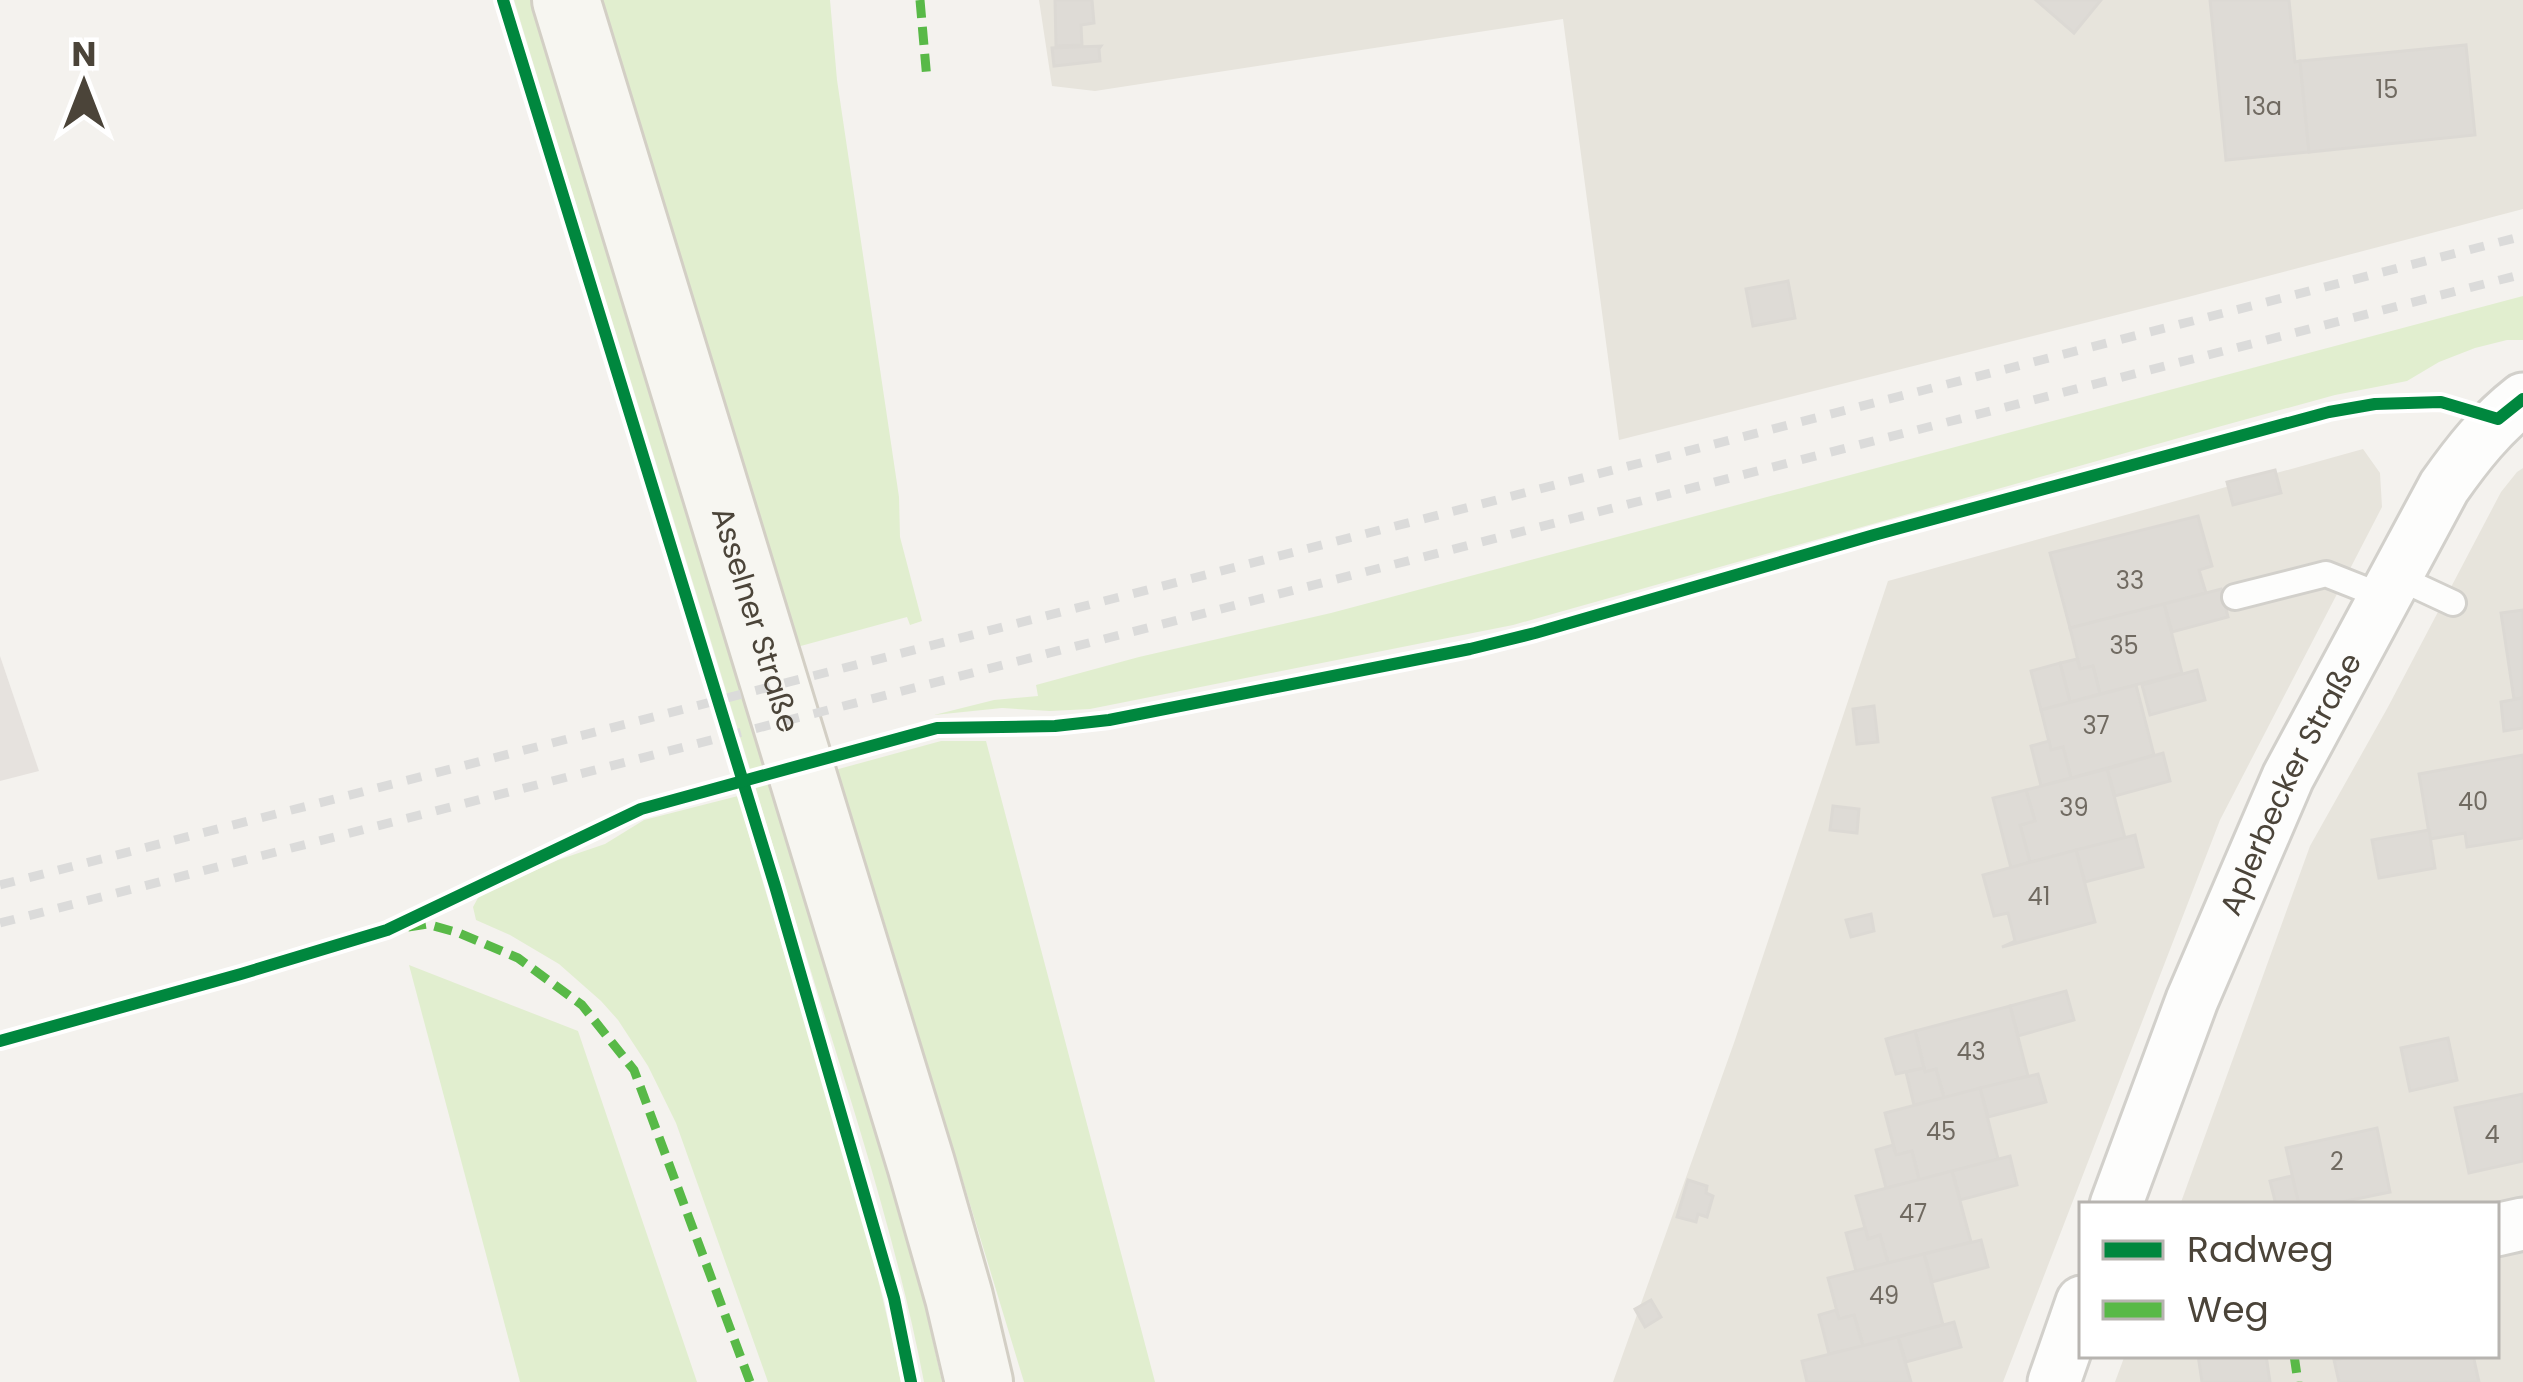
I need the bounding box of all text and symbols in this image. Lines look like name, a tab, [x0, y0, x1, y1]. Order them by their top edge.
north arrow	[24, 24, 144, 144]
text: N	[72, 31, 96, 78]
house number: 15	[2376, 73, 2398, 106]
house number: 13a	[2244, 90, 2282, 123]
street label: Asselner Straße	[701, 502, 810, 738]
house number: 33	[2116, 564, 2144, 597]
house number: 35	[2109, 629, 2139, 662]
street label: Aplerbecker Straße	[2209, 645, 2372, 922]
house number: 37	[2082, 709, 2110, 742]
house number: 40	[2458, 785, 2488, 818]
house number: 39	[2059, 791, 2089, 824]
house number: 41	[2028, 880, 2050, 913]
house number: 43	[1956, 1035, 1986, 1068]
house number: 45	[1926, 1115, 1956, 1148]
house number: 4	[2484, 1118, 2500, 1151]
house number: 2	[2330, 1145, 2344, 1178]
house number: 47	[1899, 1197, 1927, 1230]
legend	[2079, 1202, 2499, 1358]
text: Radweg	[2187, 1224, 2334, 1275]
house number: 49	[1869, 1279, 1899, 1312]
text: Weg	[2187, 1284, 2269, 1335]

